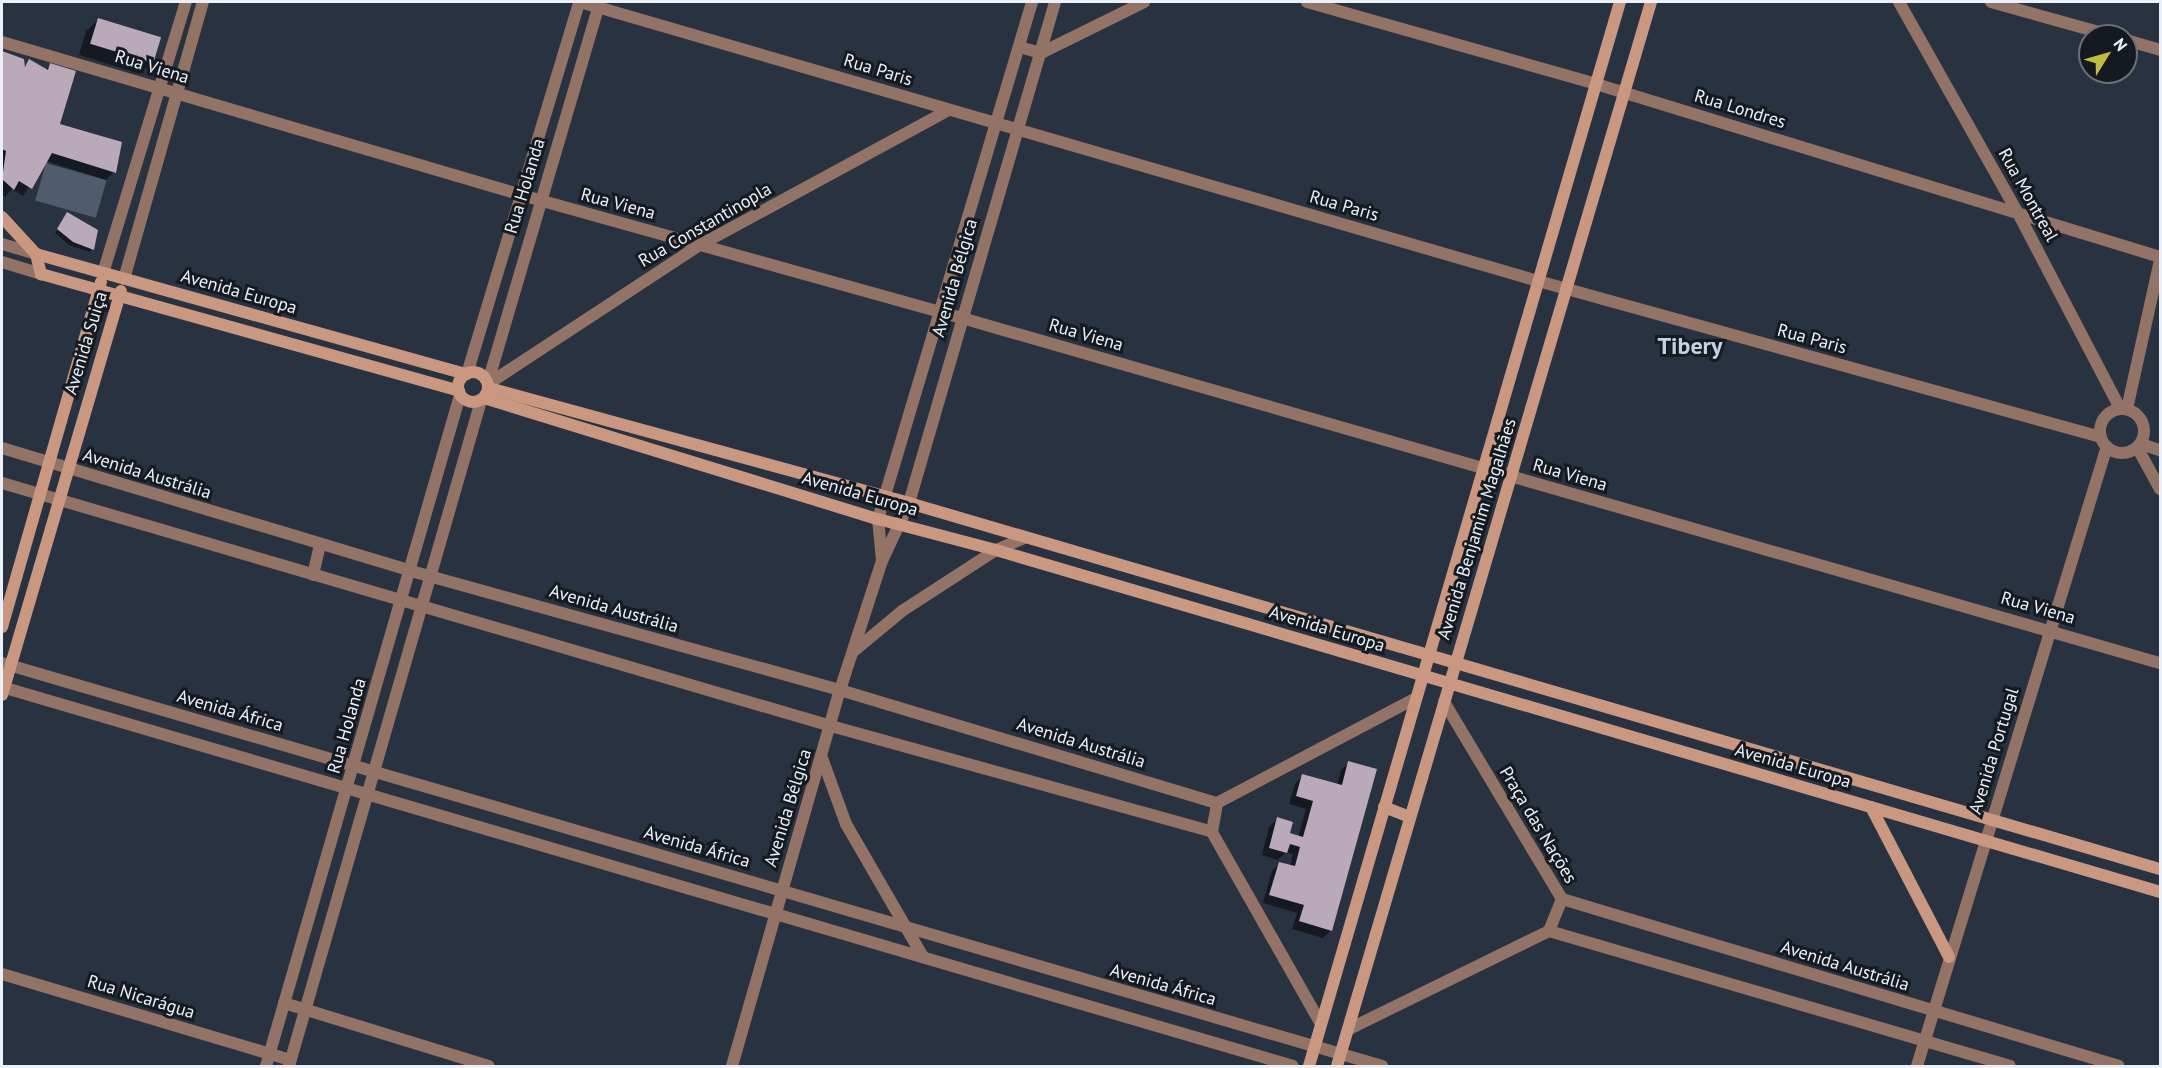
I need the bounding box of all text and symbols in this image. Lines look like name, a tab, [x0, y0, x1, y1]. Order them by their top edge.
north arrow	[2078, 24, 2138, 84]
text: N	[2110, 34, 2132, 55]
street label: Rua Viena	[112, 45, 192, 89]
street label: Rua Paris	[841, 49, 915, 91]
street label: Rua Londres	[1692, 85, 1788, 133]
street label: Rua Holanda	[500, 136, 550, 236]
street label: Rua Montreal	[1994, 145, 2062, 245]
street label: Rua Constantinopla	[635, 178, 775, 272]
street label: Rua Viena	[578, 184, 658, 224]
street label: Rua Paris	[1307, 186, 1381, 226]
street label: Avenida Bélgica	[928, 216, 982, 340]
street label: Avenida Europa	[179, 265, 299, 319]
street label: Avenida Suiça	[60, 289, 112, 397]
street label: Rua Viena	[1046, 314, 1126, 356]
street label: Rua Paris	[1775, 319, 1849, 359]
district label: Tibery	[1657, 332, 1723, 360]
street label: Avenida Benjamim Magalhães	[1433, 416, 1521, 642]
street label: Avenida Austrália	[80, 444, 214, 504]
street label: Rua Viena	[1530, 454, 1610, 496]
street label: Avenida Europa	[800, 467, 920, 521]
street label: Avenida Austrália	[547, 580, 681, 638]
street label: Rua Viena	[1998, 587, 2078, 629]
street label: Avenida Europa	[1267, 601, 1387, 657]
street label: Rua Holanda	[323, 676, 371, 776]
street label: Avenida África	[174, 685, 286, 737]
street label: Avenida Portugal	[1965, 685, 2023, 817]
street label: Avenida Austrália	[1014, 713, 1148, 773]
street label: Avenida Europa	[1733, 739, 1853, 793]
street label: Avenida Bélgica	[760, 746, 816, 870]
street label: Praça das Nações	[1495, 763, 1581, 887]
street label: Avenida África	[641, 821, 753, 873]
street label: Avenida Austrália	[1778, 936, 1912, 996]
street label: Avenida África	[1107, 959, 1219, 1011]
street label: Rua Nicarágua	[85, 970, 197, 1024]

